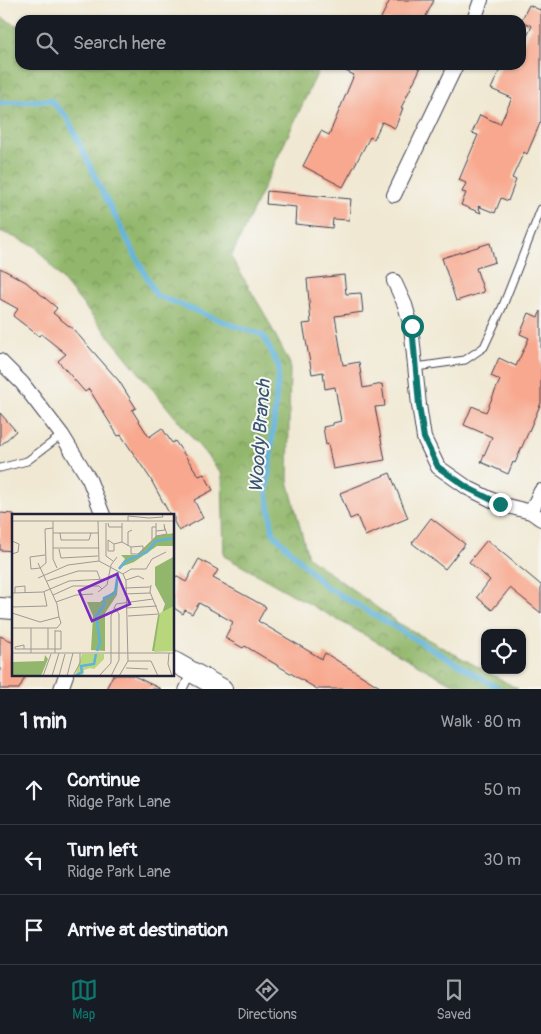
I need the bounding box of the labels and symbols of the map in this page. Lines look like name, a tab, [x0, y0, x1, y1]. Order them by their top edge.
route start	[401, 315, 424, 338]
water label: Woody Branch	[244, 378, 276, 493]
route end	[489, 493, 512, 516]
inset map	[12, 514, 175, 676]

